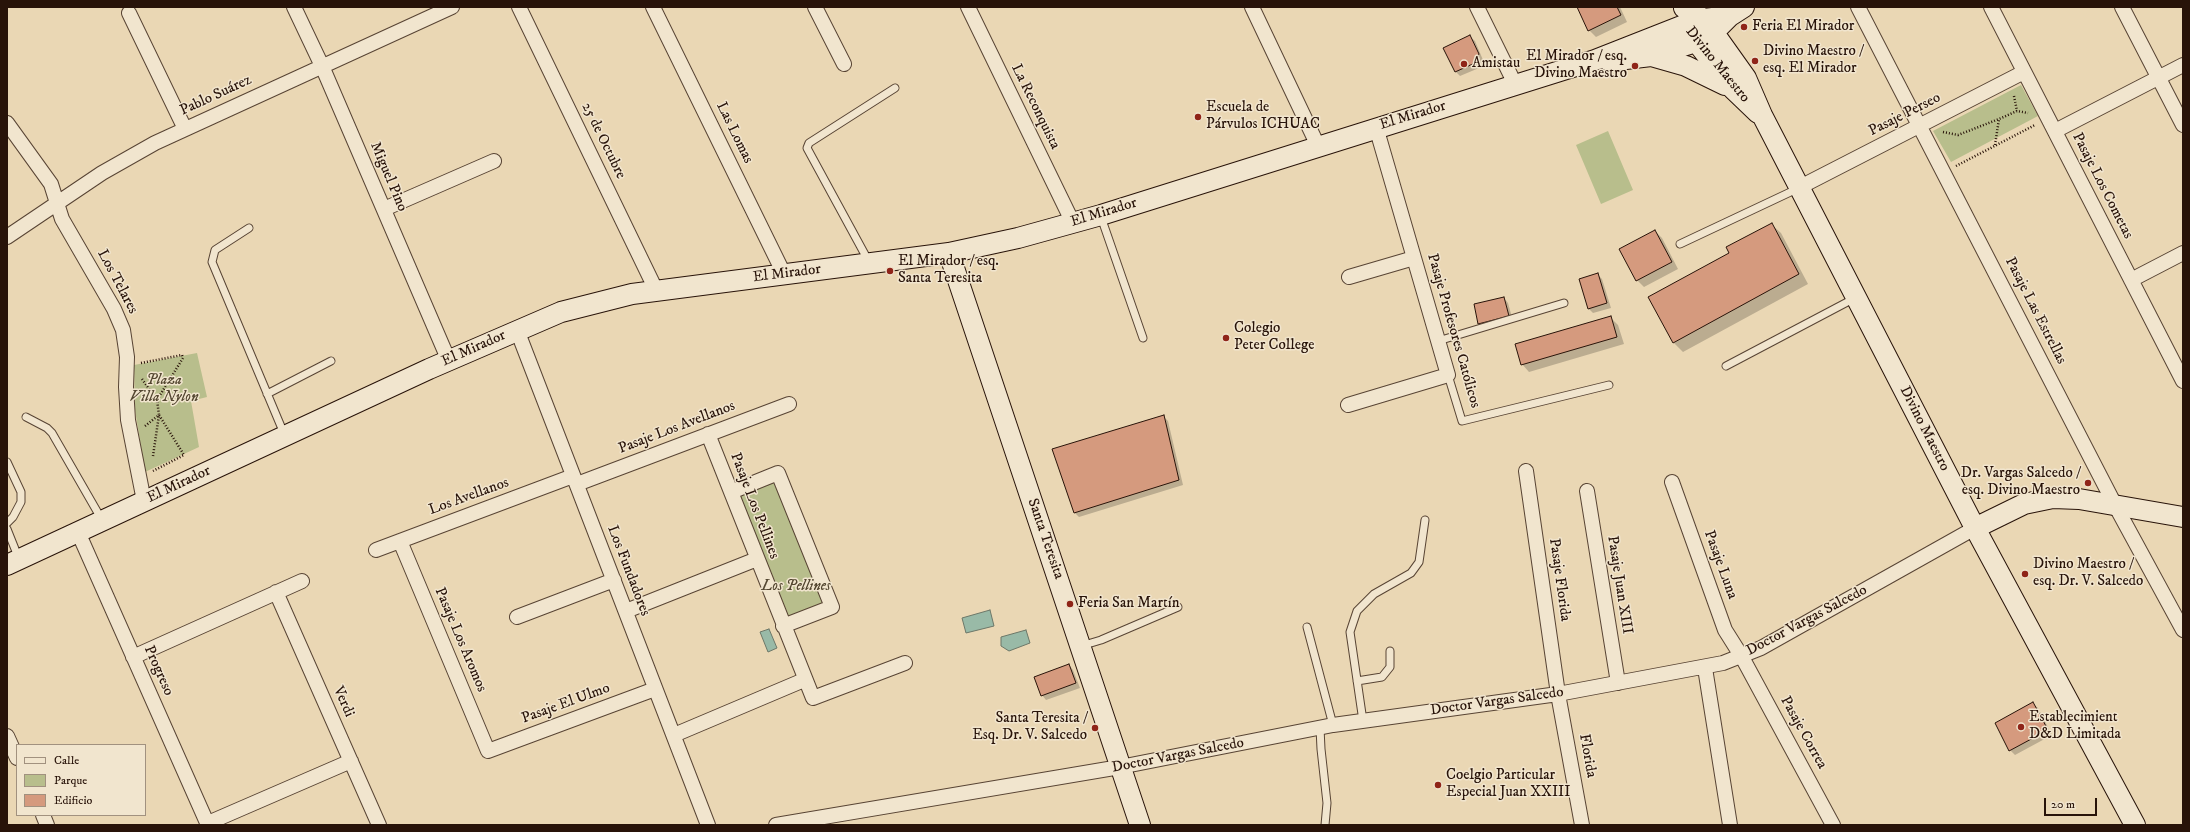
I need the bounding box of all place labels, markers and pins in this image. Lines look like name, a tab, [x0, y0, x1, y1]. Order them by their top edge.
place label: Feria El Mirador	[1752, 18, 1854, 36]
marker: Feria El Mirador	[1739, 22, 1749, 32]
place label: Divino Maestro / esq. El Mirador	[1763, 43, 1863, 78]
place label: El Mirador / esq. Divino Maestro	[1526, 48, 1627, 83]
place label: Amistau	[1472, 55, 1520, 73]
marker: Divino Maestro / esq. El Mirador	[1750, 56, 1760, 66]
marker: Amistau	[1459, 59, 1469, 69]
marker: El Mirador / esq. Divino Maestro	[1630, 61, 1640, 71]
place label: Escuela de Párvulos ICHUAC	[1206, 99, 1320, 134]
marker: Escuela de Párvulos ICHUAC	[1193, 112, 1203, 122]
place label: El Mirador / esq. Santa Teresita	[898, 253, 999, 288]
marker: El Mirador / esq. Santa Teresita	[885, 266, 895, 276]
place label: Colegio Peter College	[1234, 320, 1314, 355]
marker: Colegio Peter College	[1221, 333, 1231, 343]
place label: Dr. Vargas Salcedo / esq. Divino Maestro	[1961, 465, 2080, 500]
marker: Dr. Vargas Salcedo / esq. Divino Maestro	[2083, 478, 2093, 488]
place label: Divino Maestro / esq. Dr. V. Salcedo	[2033, 556, 2143, 591]
marker: Divino Maestro / esq. Dr. V. Salcedo	[2020, 569, 2030, 579]
place label: Feria San Martín	[1078, 595, 1180, 613]
marker: Feria San Martín	[1065, 599, 1075, 609]
place label: Establecimient D&D Limitada	[2029, 709, 2121, 744]
place label: Santa Teresita / Esq. Dr. V. Salcedo	[972, 710, 1087, 745]
marker: Establecimient D&D Limitada	[2016, 722, 2026, 732]
marker: Santa Teresita / Esq. Dr. V. Salcedo	[1090, 723, 1100, 733]
place label: Coelgio Particular Especial Juan XXIII	[1446, 767, 1570, 802]
marker: Coelgio Particular Especial Juan XXIII	[1433, 780, 1443, 790]

